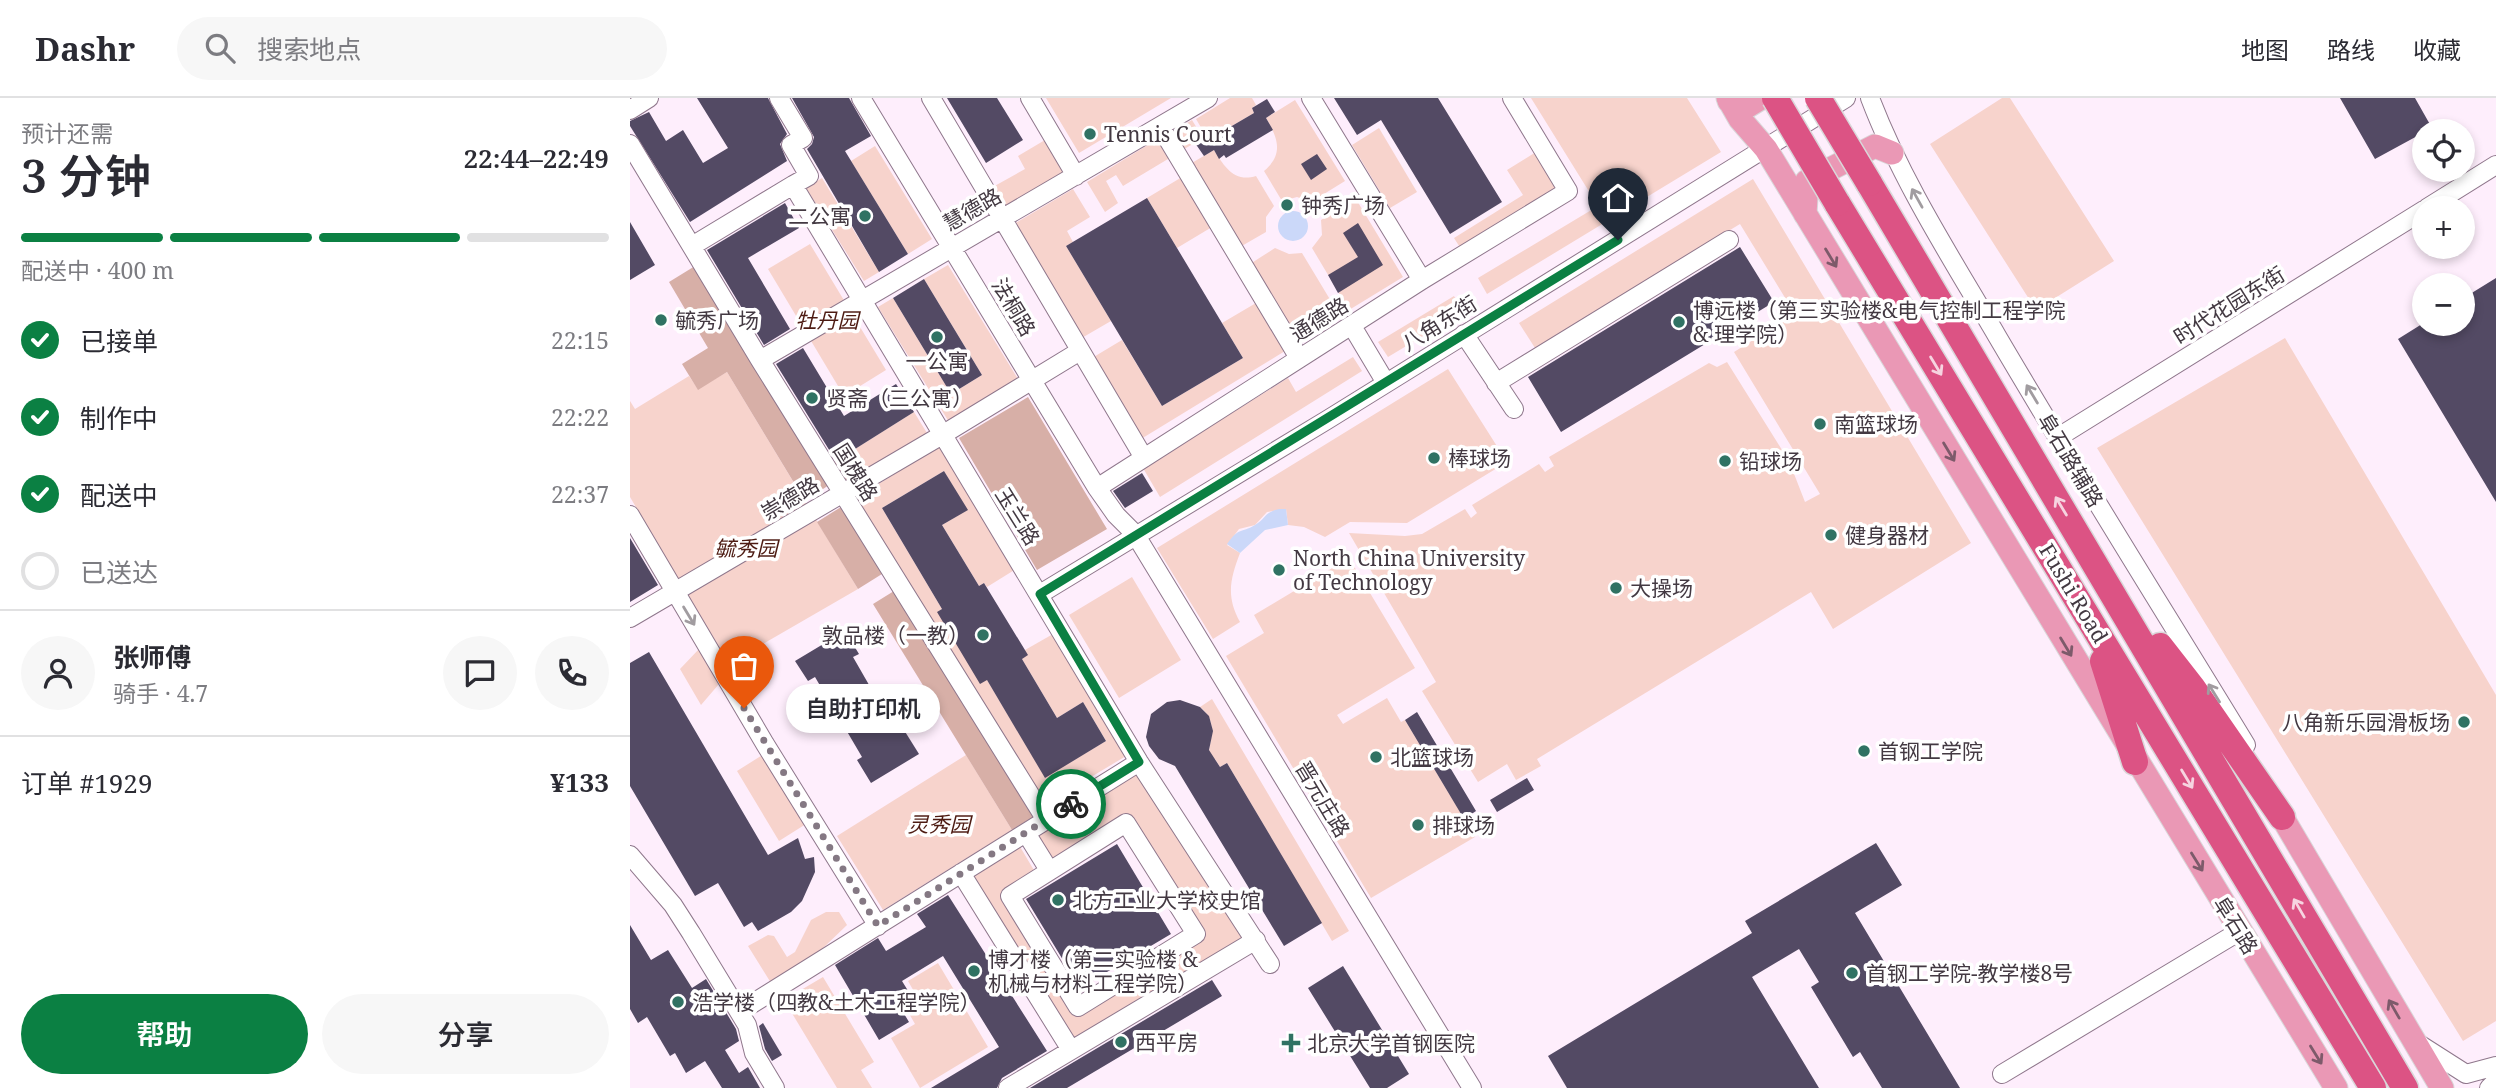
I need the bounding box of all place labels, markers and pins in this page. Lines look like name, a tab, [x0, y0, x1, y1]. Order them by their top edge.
place label: Tennis Court	[1104, 120, 1231, 148]
marker: Tennis Court	[1082, 126, 1098, 142]
pin	[1588, 168, 1648, 240]
place label: 钟秀广场	[1301, 191, 1385, 219]
marker: 钟秀广场	[1279, 197, 1295, 213]
place label: 二公寓	[788, 202, 851, 230]
marker: 二公寓	[857, 208, 873, 224]
place label: 博远楼（第三实验楼&电气控制工程学院 & 理学院）	[1693, 296, 2066, 348]
place label: 毓秀广场	[675, 306, 759, 334]
marker: 毓秀广场	[653, 312, 669, 328]
marker: 博远楼（第三实验楼&电气控制工程学院 & 理学院）	[1671, 314, 1687, 330]
marker: 一公寓	[929, 329, 945, 345]
place label: 一公寓	[906, 347, 969, 375]
place label: 贤斋（三公寓）	[826, 384, 973, 412]
marker: 贤斋（三公寓）	[804, 390, 820, 406]
place label: 南篮球场	[1834, 410, 1918, 438]
marker: 南篮球场	[1812, 416, 1828, 432]
place label: 棒球场	[1448, 444, 1511, 472]
place label: 铅球场	[1739, 447, 1802, 475]
marker: 棒球场	[1426, 450, 1442, 466]
marker: 铅球场	[1717, 453, 1733, 469]
place label: 健身器材	[1845, 521, 1929, 549]
marker: 健身器材	[1823, 527, 1839, 543]
place label: North China University of Technology	[1293, 544, 1525, 596]
marker: North China University of Technology	[1271, 562, 1287, 578]
place label: 大操场	[1630, 574, 1693, 602]
marker: 大操场	[1608, 580, 1624, 596]
place label: 敦品楼（一教）	[822, 621, 969, 649]
marker: 敦品楼（一教）	[975, 627, 991, 643]
pin	[714, 636, 774, 708]
callout: 自助打印机	[786, 684, 940, 732]
place label: 八角新乐园滑板场	[2282, 708, 2450, 736]
marker: 八角新乐园滑板场	[2456, 714, 2472, 730]
place label: 首钢工学院	[1878, 737, 1983, 765]
place label: 北篮球场	[1390, 743, 1474, 771]
marker: 首钢工学院	[1856, 743, 1872, 759]
marker: 北篮球场	[1368, 749, 1384, 765]
place label: 排球场	[1432, 811, 1495, 839]
marker: 排球场	[1410, 817, 1426, 833]
place label: 北方工业大学校史馆	[1072, 886, 1261, 914]
marker: 北方工业大学校史馆	[1050, 892, 1066, 908]
place label: 博才楼（第二实验楼 & 机械与材料工程学院）	[988, 945, 1198, 997]
place label: 首钢工学院-教学楼8号	[1866, 959, 2073, 987]
marker: 博才楼（第二实验楼 & 机械与材料工程学院）	[966, 963, 982, 979]
marker: 首钢工学院-教学楼8号	[1844, 965, 1860, 981]
place label: 浩学楼（四教&土木工程学院）	[692, 988, 981, 1016]
marker: 浩学楼（四教&土木工程学院）	[670, 994, 686, 1010]
place label: 西平房	[1135, 1028, 1198, 1056]
place label: 北京大学首钢医院	[1307, 1029, 1475, 1057]
marker: 北京大学首钢医院	[1281, 1033, 1301, 1053]
marker: 西平房	[1113, 1034, 1129, 1050]

